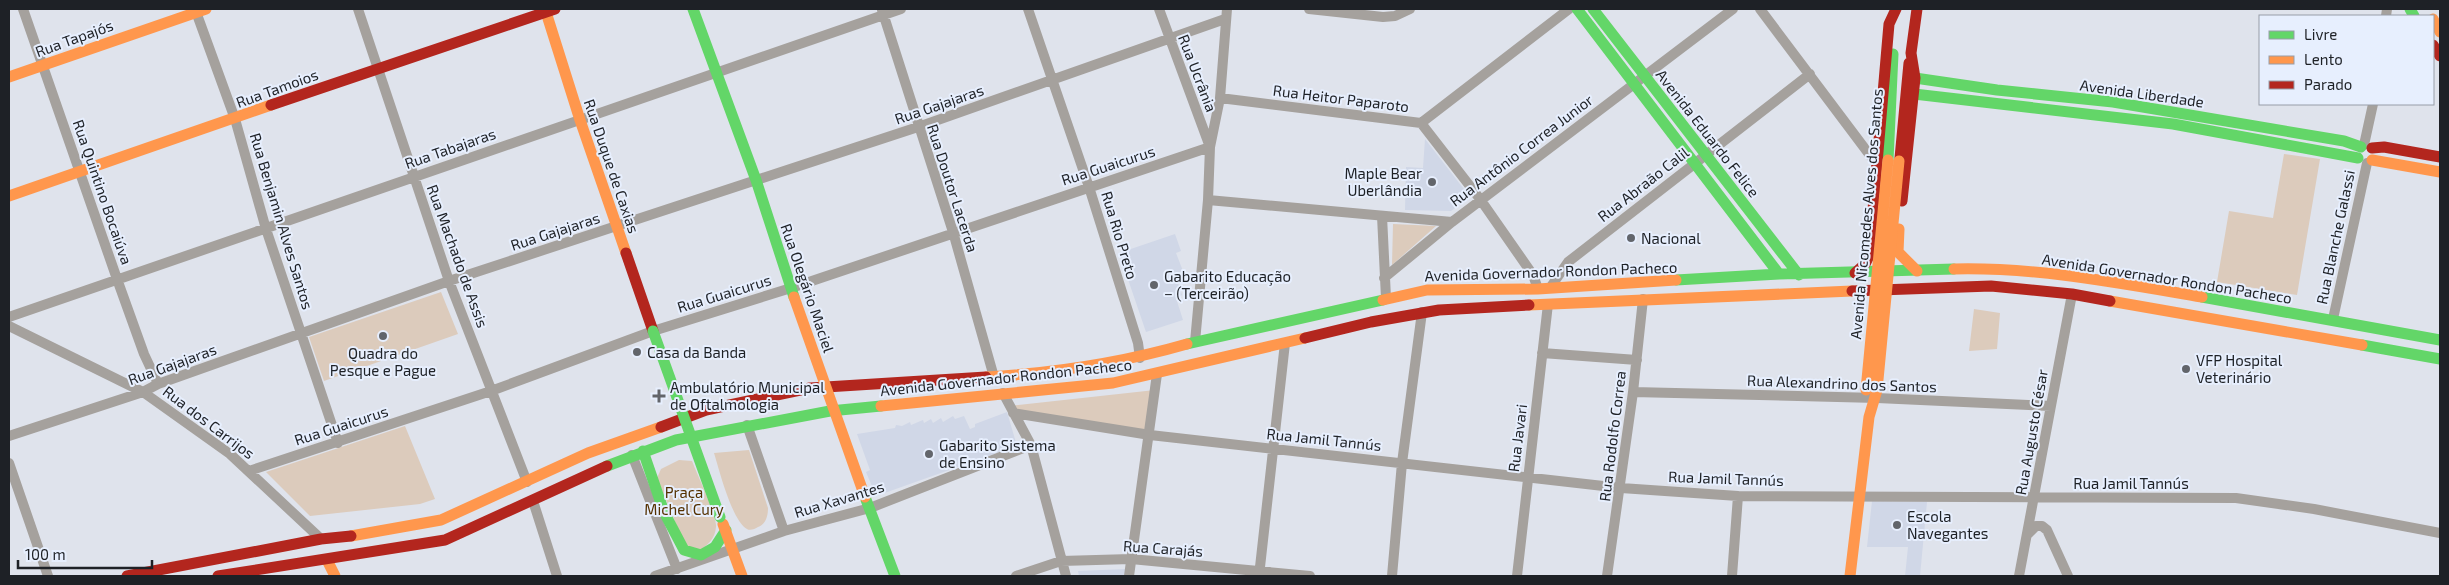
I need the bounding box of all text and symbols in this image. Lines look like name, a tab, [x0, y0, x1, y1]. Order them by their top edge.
legend	[2259, 15, 2434, 105]
street label: Rua Tapajós	[33, 16, 116, 61]
text: Livre	[2304, 25, 2337, 43]
street label: Rua Ucrânia	[1175, 32, 1221, 114]
text: Lento	[2304, 50, 2343, 68]
street label: Rua Tamoios	[233, 65, 321, 111]
street label: Avenida Eduardo Felice	[1653, 66, 1763, 200]
street label: Avenida Liberdade	[2079, 75, 2205, 111]
text: Parado	[2304, 75, 2352, 93]
street label: Rua Gajajaras	[892, 80, 986, 129]
street label: Rua Heitor Paparoto	[1272, 81, 1410, 115]
street label: Avenida Nicomedes Alves dos Santos	[1846, 88, 1886, 340]
street label: Rua Antônio Correa Junior	[1446, 90, 1596, 210]
street label: Rua Duque de Caxias	[581, 97, 643, 235]
street label: Rua Quintino Bocaiúva	[69, 117, 136, 267]
street label: Rua Doutor Lacerda	[924, 122, 982, 254]
street label: Rua Tabajaras	[402, 124, 498, 173]
street label: Rua Benjamin Alves Santos	[246, 131, 317, 312]
street label: Rua Guaicurus	[1059, 141, 1157, 189]
street label: Rua Abraão Calil	[1594, 143, 1693, 225]
place label: Maple Bear Uberlândia	[1344, 164, 1422, 199]
street label: Rua Blanche Galassi	[2312, 168, 2358, 306]
marker: Maple Bear Uberlândia	[1426, 176, 1438, 188]
street label: Rua Machado de Assis	[424, 182, 492, 330]
street label: Rua Rio Preto	[1098, 189, 1142, 281]
street label: Rua Gajajaras	[508, 208, 602, 255]
street label: Rua Olegário Maciel	[778, 221, 839, 355]
place label: Nacional	[1641, 229, 1701, 247]
marker: Nacional	[1625, 232, 1637, 244]
street label: Avenida Governador Rondon Pacheco	[2041, 249, 2293, 307]
street label: Avenida Governador Rondon Pacheco	[1424, 258, 1678, 284]
place label: Gabarito Educação – (Terceirão)	[1164, 267, 1291, 302]
street label: Rua Guaicurus	[675, 270, 773, 316]
marker: Gabarito Educação – (Terceirão)	[1148, 279, 1160, 291]
marker: Quadra do Pesque e Pague	[377, 330, 389, 342]
street label: Rua Gajajaras	[125, 340, 219, 389]
place label: Casa da Banda	[647, 343, 746, 361]
place label: Quadra do Pesque e Pague	[330, 344, 436, 379]
marker: Casa da Banda	[631, 346, 643, 358]
place label: VFP Hospital Veterinário	[2196, 351, 2283, 386]
street label: Avenida Governador Rondon Pacheco	[879, 355, 1133, 399]
marker: VFP Hospital Veterinário	[2180, 363, 2192, 375]
street label: Rua Augusto César	[2011, 368, 2051, 496]
street label: Rua Rodolfo Correa	[1595, 370, 1629, 502]
street label: Rua Alexandrino dos Santos	[1747, 371, 1937, 395]
place label: Ambulatório Municipal de Oftalmologia	[670, 378, 825, 413]
street label: Rua dos Carrijos	[159, 382, 258, 463]
marker: Ambulatório Municipal de Oftalmologia	[652, 389, 666, 403]
street label: Rua Guaicurus	[292, 401, 390, 449]
street label: Rua Javari	[1504, 403, 1530, 473]
street label: Rua Jamil Tannús	[1266, 424, 1382, 454]
place label: Gabarito Sistema de Ensino	[939, 436, 1056, 471]
marker: Gabarito Sistema de Ensino	[923, 448, 935, 460]
street label: Rua Jamil Tannús	[1668, 467, 1784, 489]
street label: Rua Jamil Tannús	[2073, 474, 2189, 492]
street label: Rua Xavantes	[792, 477, 886, 521]
park label: Praça Michel Cury	[644, 483, 724, 518]
place label: Escola Navegantes	[1907, 507, 1988, 542]
marker: Escola Navegantes	[1891, 519, 1903, 531]
street label: Rua Carajás	[1122, 536, 1204, 561]
scale bar	[18, 538, 151, 570]
text: 100 m	[25, 545, 66, 563]

